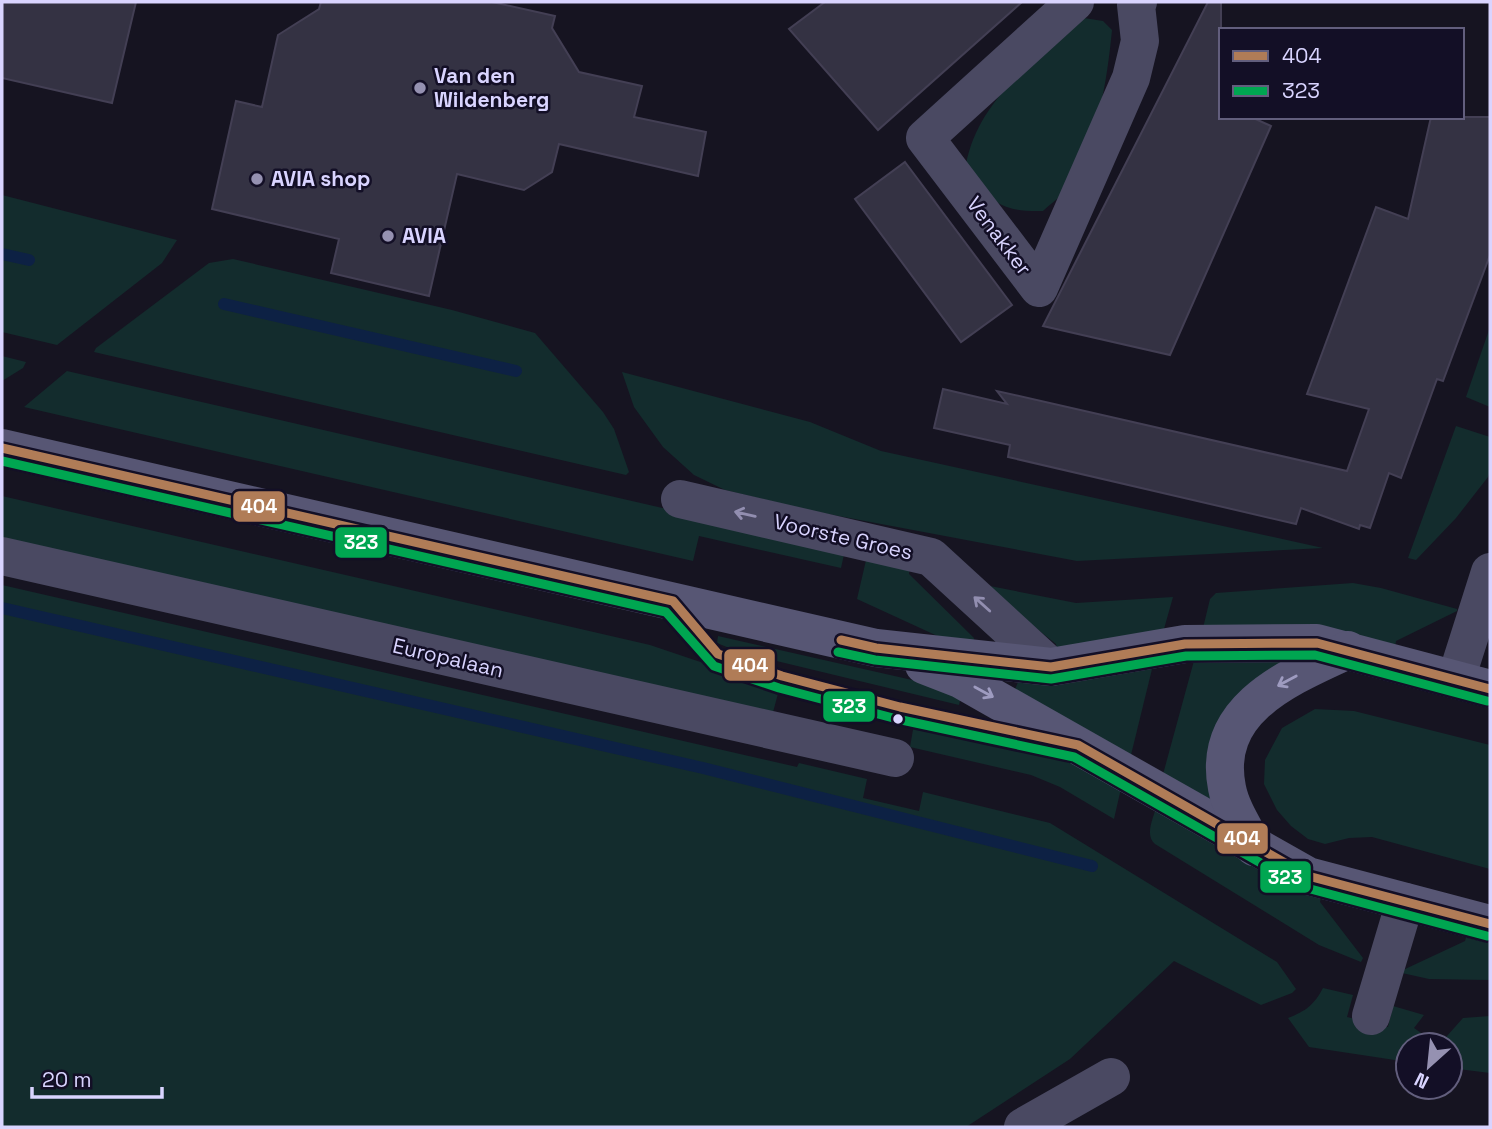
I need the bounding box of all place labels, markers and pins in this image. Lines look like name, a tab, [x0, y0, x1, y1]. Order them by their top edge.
place label: Van den Wildenberg	[434, 62, 549, 113]
marker: Van den Wildenberg	[412, 80, 428, 96]
place label: AVIA shop	[271, 165, 370, 192]
marker: AVIA shop	[249, 171, 265, 187]
place label: AVIA	[402, 222, 446, 249]
marker: AVIA	[380, 228, 396, 244]
unlabelled marker	[891, 712, 905, 726]

